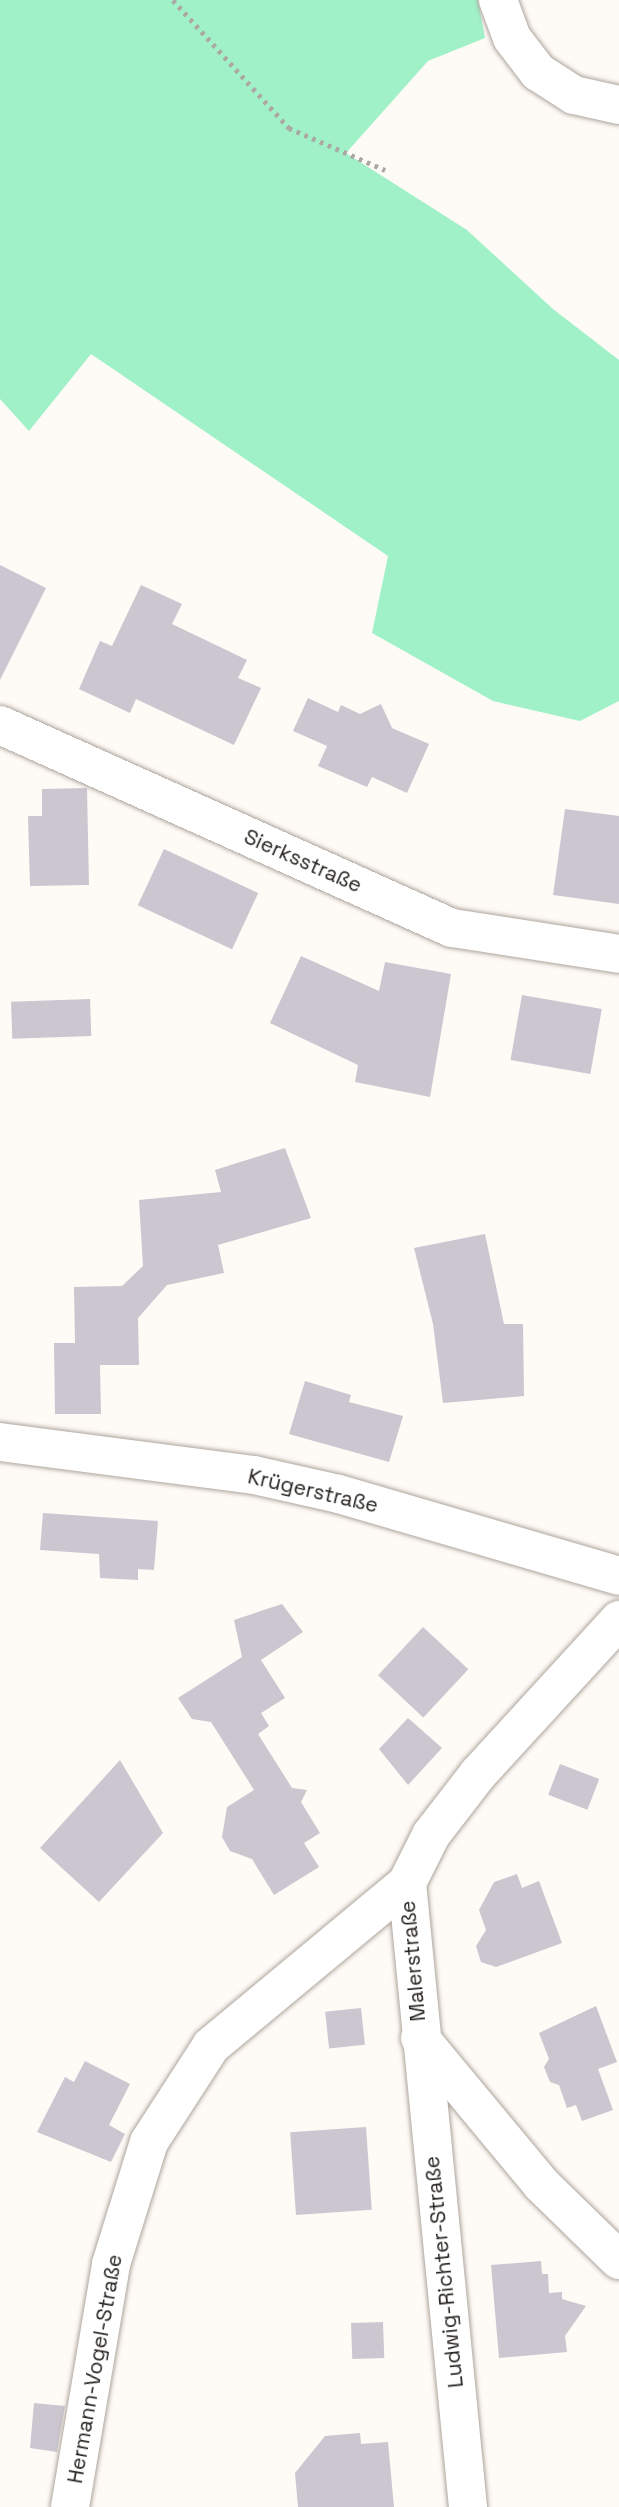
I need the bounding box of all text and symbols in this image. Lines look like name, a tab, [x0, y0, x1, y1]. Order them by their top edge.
street label: Sierksstraße	[240, 824, 366, 898]
street label: Krügerstraße	[245, 1464, 381, 1518]
street label: Malerstraße	[395, 1899, 431, 2023]
street label: Ludwig-Richter-Straße	[419, 2155, 469, 2389]
street label: Hermann-Vogel-Straße	[62, 2253, 128, 2485]

